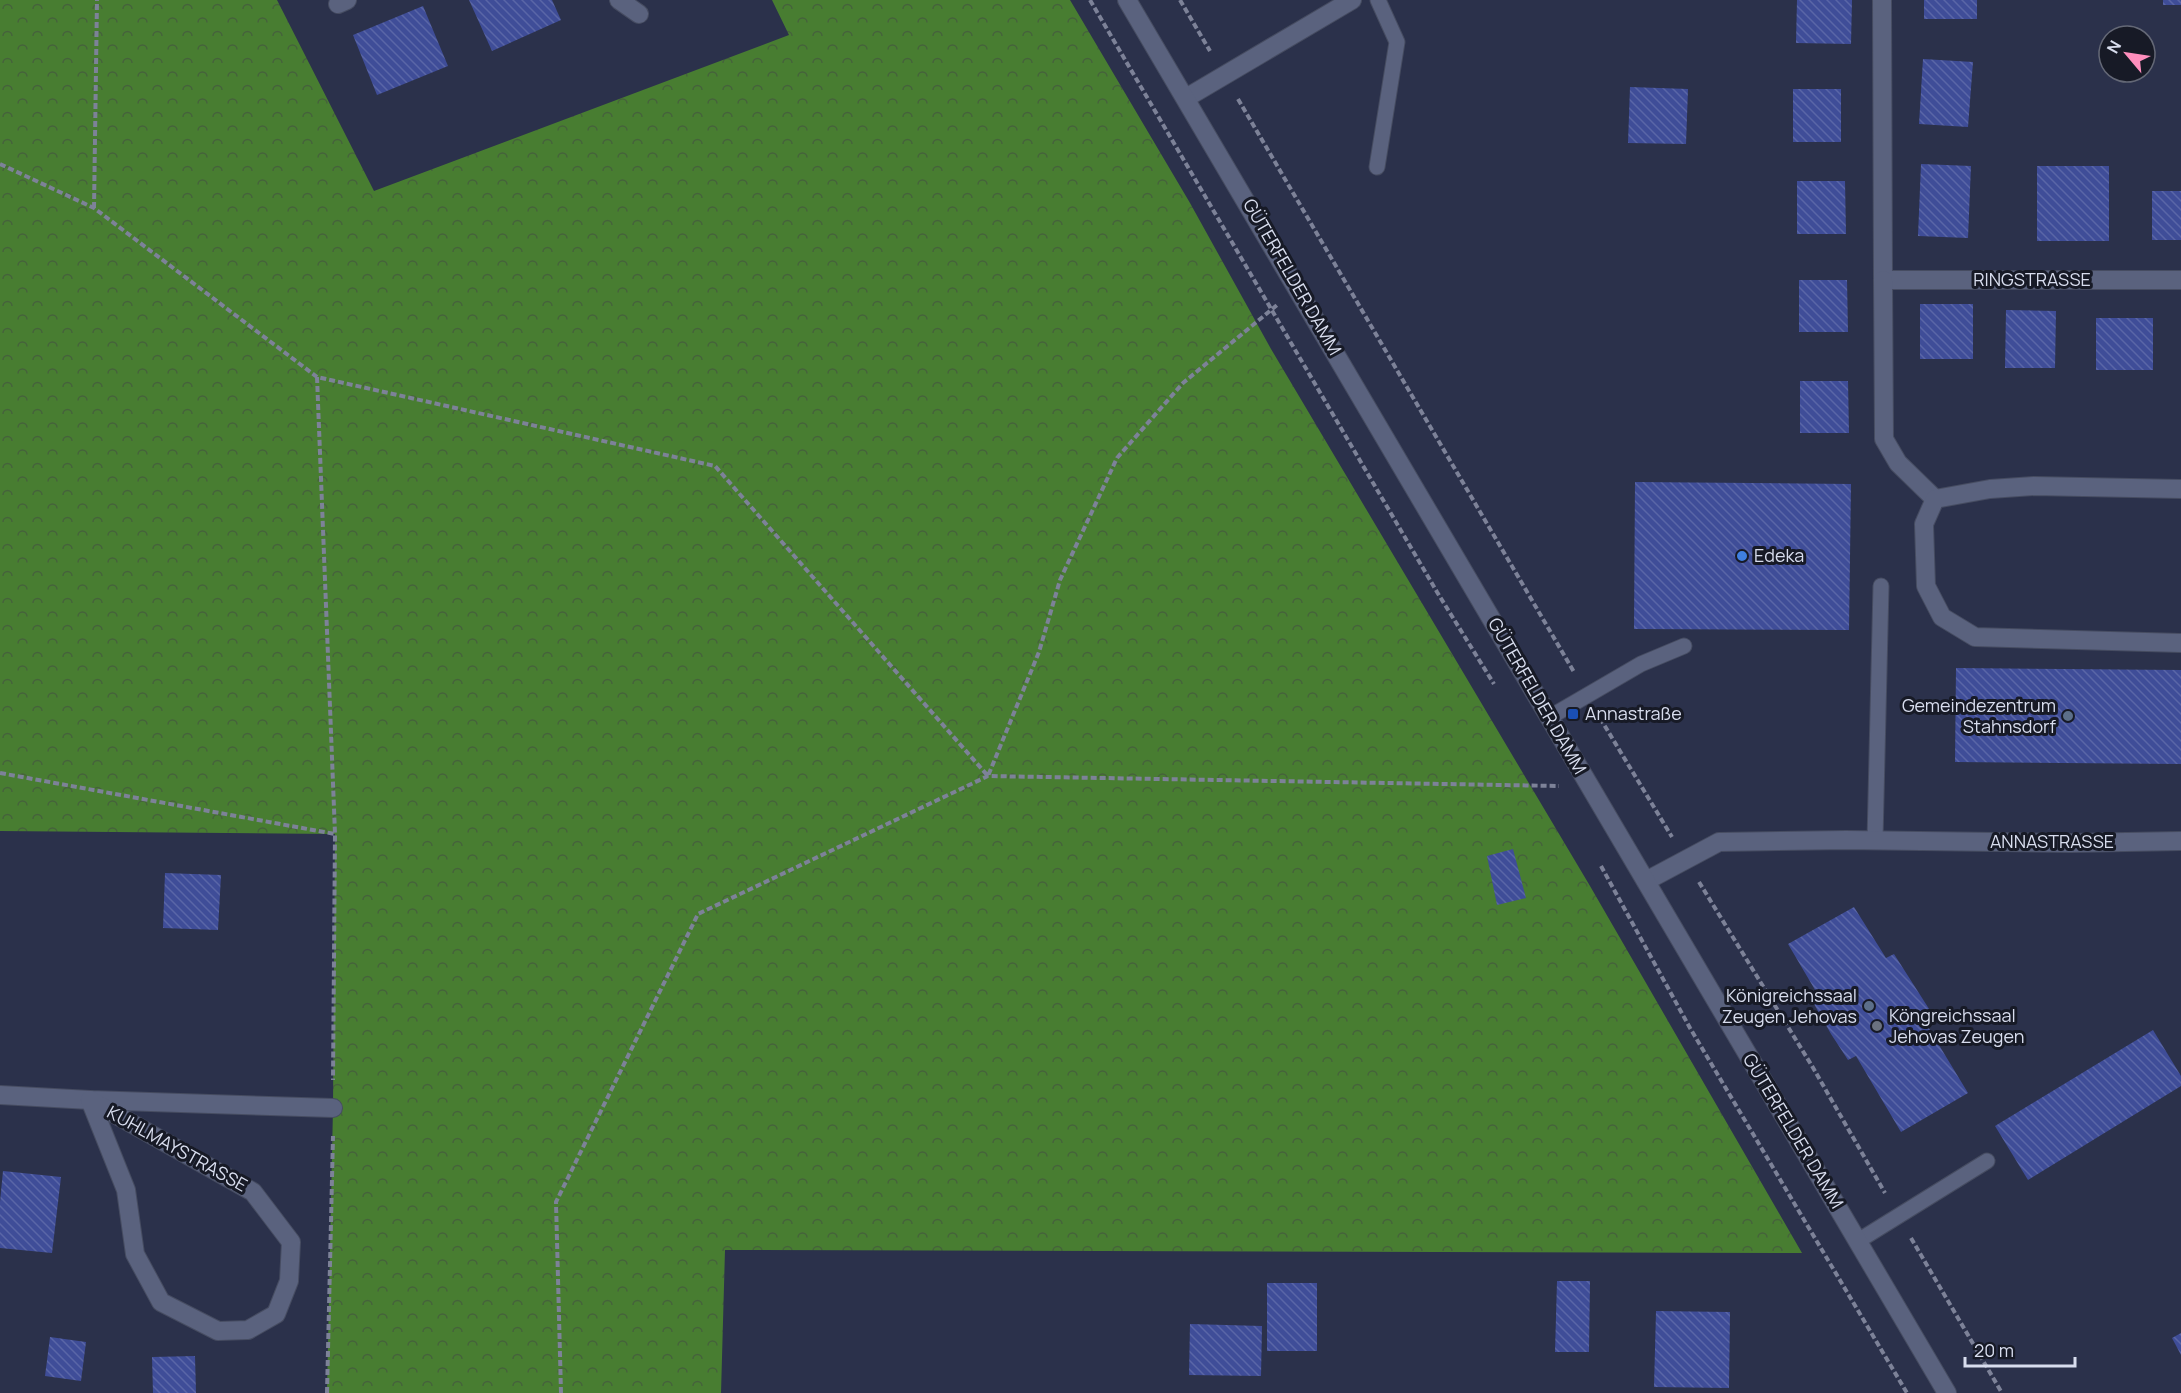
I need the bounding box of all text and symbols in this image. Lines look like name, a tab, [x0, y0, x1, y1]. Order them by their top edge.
north arrow	[2097, 24, 2157, 84]
text: N	[2101, 36, 2126, 57]
street label: GÜTERFELDER DAMM	[1238, 194, 1347, 359]
street label: RINGSTRASSE	[1973, 267, 2091, 291]
place label: Edeka	[1754, 543, 1804, 567]
marker: Edeka	[1735, 549, 1749, 563]
street label: GÜTERFELDER DAMM	[1483, 613, 1592, 778]
place label: Gemeindezentrum Stahnsdorf	[1902, 693, 2057, 738]
place label: Annastraße	[1585, 701, 1682, 725]
marker: Annastraße	[1566, 707, 1580, 721]
marker: Gemeindezentrum Stahnsdorf	[2061, 709, 2075, 723]
street label: ANNASTRASSE	[1990, 829, 2114, 853]
place label: Königreichssaal Zeugen Jehovas	[1722, 983, 1857, 1028]
marker: Königreichssaal Zeugen Jehovas	[1862, 999, 1876, 1013]
place label: Köngreichssaal Jehovas Zeugen	[1889, 1003, 2024, 1048]
marker: Köngreichssaal Jehovas Zeugen	[1870, 1019, 1884, 1033]
street label: GÜTERFELDER DAMM	[1738, 1048, 1850, 1212]
street label: KUHLMAYSTRASSE	[103, 1100, 252, 1197]
scale bar	[1965, 1330, 2074, 1368]
text: 20 m	[1974, 1338, 2014, 1362]

